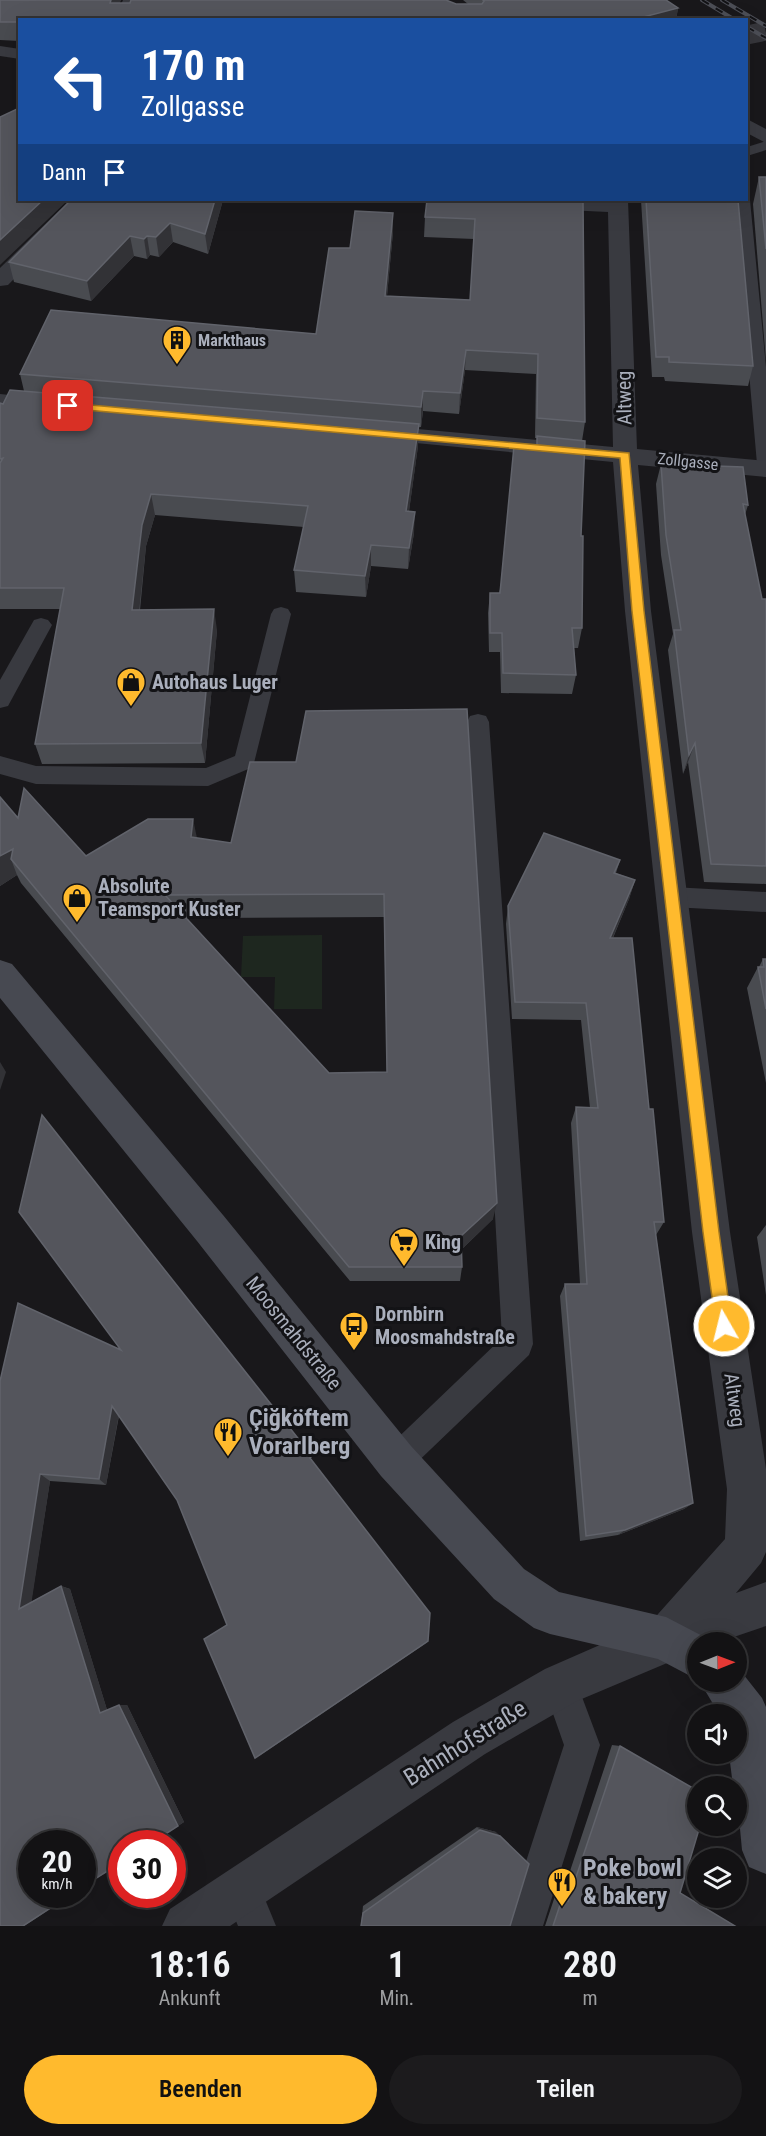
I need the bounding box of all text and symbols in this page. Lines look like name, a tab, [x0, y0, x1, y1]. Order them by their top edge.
text: 170 m	[141, 41, 246, 90]
icon: left	[42, 42, 120, 120]
text: Zollgasse	[141, 91, 244, 123]
icon: arrive	[98, 156, 131, 189]
text: Dann	[42, 160, 86, 185]
building icon: Markthaus	[161, 324, 193, 366]
place label: Markthaus	[198, 331, 266, 350]
street label: Altweg	[612, 371, 636, 425]
pin	[42, 380, 93, 431]
icon: arrive	[51, 389, 84, 422]
street label: Zollgasse	[657, 449, 719, 474]
shop icon: Autohaus Luger	[115, 666, 147, 708]
place label: Autohaus Luger	[152, 670, 278, 694]
place label: Absolute Teamsport Kuster	[98, 874, 241, 921]
shop icon: Absolute Teamsport Kuster	[61, 882, 93, 924]
supermarket icon: King	[388, 1226, 420, 1268]
place label: King	[425, 1230, 461, 1254]
street label: Moosmahdstraße	[241, 1272, 347, 1394]
position arrow	[692, 1294, 756, 1358]
place label: Dornbirn Moosmahdstraße	[375, 1302, 515, 1349]
bus stop icon: Dornbirn Moosmahdstraße	[338, 1310, 370, 1352]
street label: Altweg	[719, 1371, 751, 1429]
place label: Çiğköftem Vorarlberg	[249, 1404, 350, 1460]
restaurant icon: Çiğköftem Vorarlberg	[212, 1416, 244, 1458]
north arrow	[687, 1632, 747, 1692]
map controls	[687, 1632, 747, 1908]
street label: Bahnhofstraße	[399, 1694, 531, 1792]
button: sound	[687, 1704, 747, 1764]
button: search	[687, 1776, 747, 1836]
speed limit sign: 30	[108, 1830, 186, 1908]
text: 20	[42, 1844, 72, 1879]
button: layers	[687, 1848, 747, 1908]
place label: Poke bowl & bakery	[583, 1854, 682, 1910]
restaurant icon: Poke bowl & bakery	[546, 1866, 578, 1908]
text: km/h	[42, 1875, 72, 1893]
text: 18:16	[149, 1944, 231, 1986]
text: 1	[388, 1944, 406, 1986]
text: 280	[563, 1944, 617, 1986]
text: Ankunft	[159, 1986, 221, 2010]
text: Min.	[379, 1986, 414, 2010]
text: m	[583, 1986, 598, 2010]
button: Beenden	[24, 2055, 377, 2124]
button: Teilen	[389, 2055, 742, 2124]

